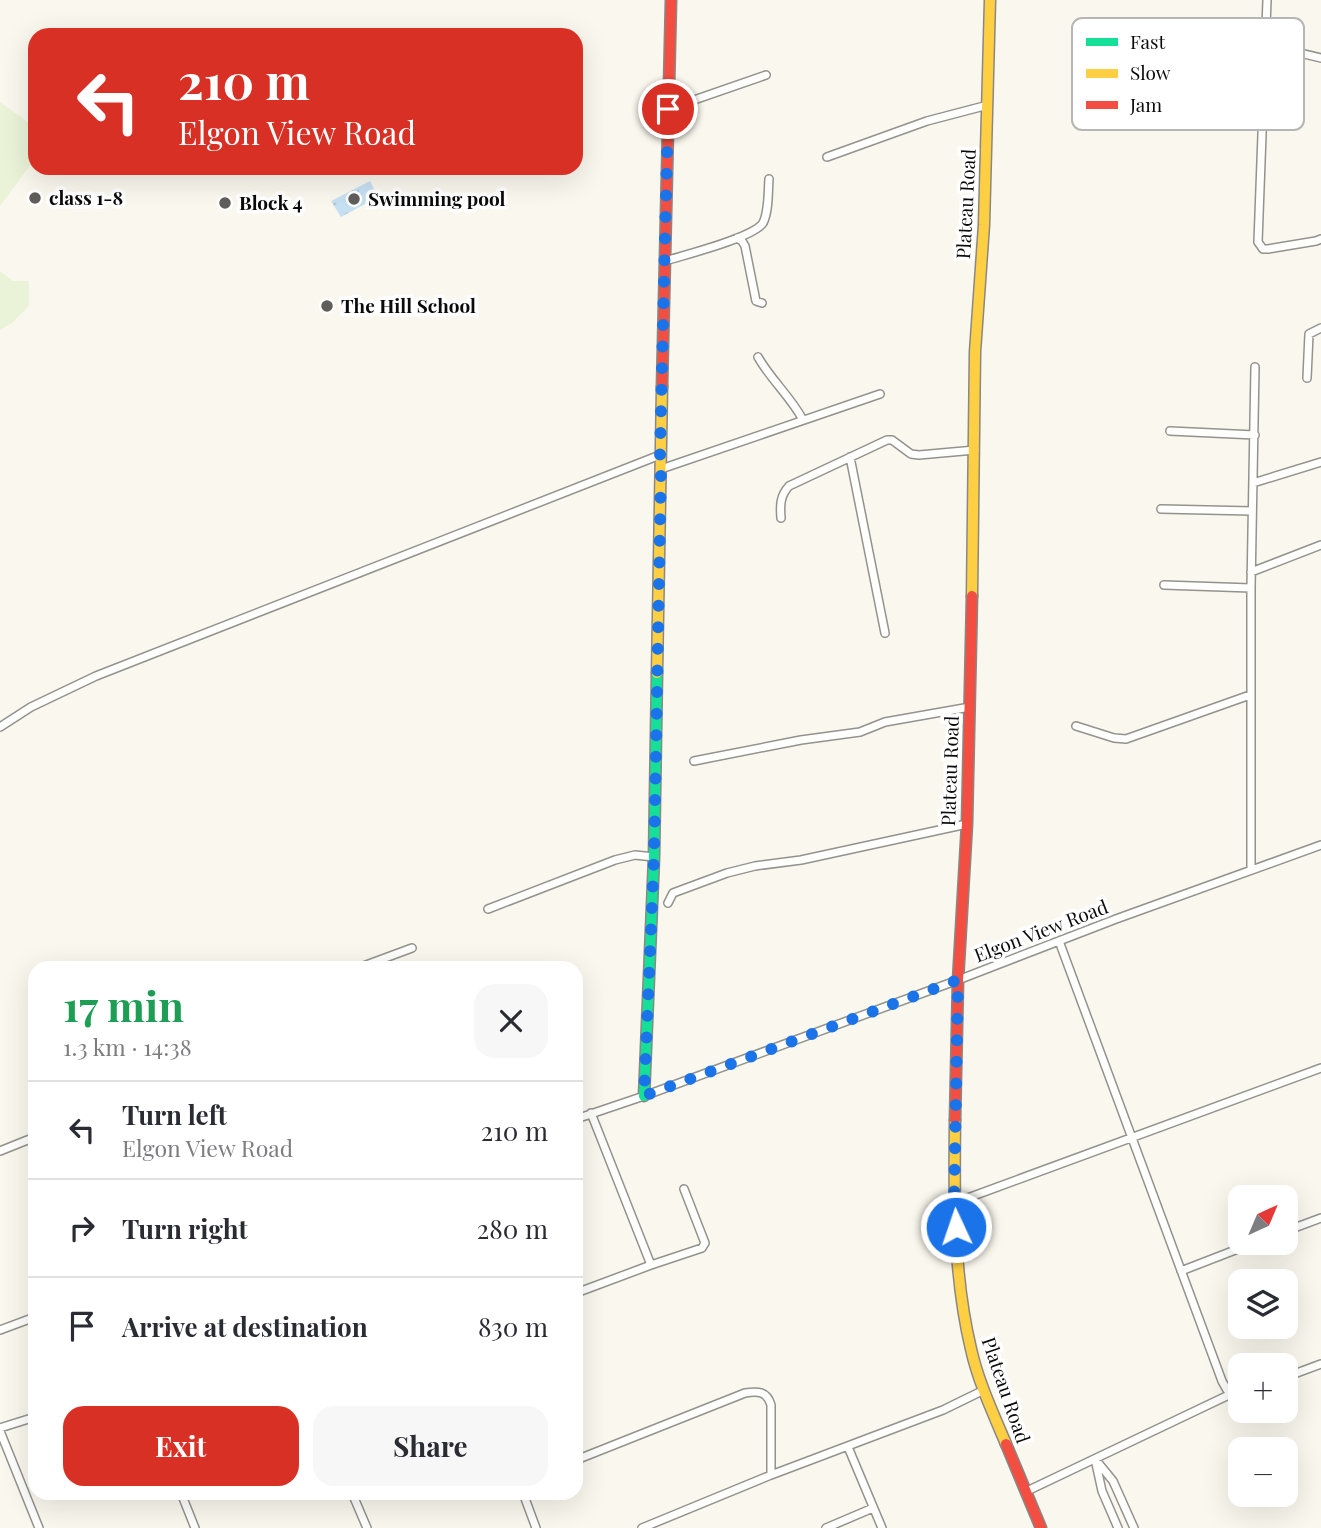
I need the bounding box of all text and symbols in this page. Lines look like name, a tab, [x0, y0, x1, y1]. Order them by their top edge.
legend	[1072, 18, 1304, 130]
text: Fast	[1130, 28, 1166, 54]
text: 210 m	[178, 47, 310, 112]
icon: left	[63, 56, 154, 147]
text: Slow	[1130, 59, 1171, 85]
pin	[638, 79, 698, 139]
icon: arrive	[649, 90, 687, 128]
text: Jam	[1129, 91, 1162, 117]
text: Elgon View Road	[178, 110, 416, 153]
street label: Plateau Road	[949, 148, 981, 260]
place label: class 1-8	[49, 184, 123, 210]
place label: Swimming pool	[368, 185, 505, 211]
place label: Block 4	[239, 189, 303, 215]
marker: class 1-8	[27, 190, 43, 206]
marker: Swimming pool	[346, 191, 362, 207]
marker: Block 4	[217, 195, 233, 211]
place label: The Hill School	[341, 292, 476, 318]
marker: The Hill School	[319, 298, 335, 314]
street label: Plateau Road	[934, 715, 964, 827]
street label: Elgon View Road	[970, 893, 1111, 968]
text: 17 min	[63, 977, 184, 1033]
button: close	[474, 984, 548, 1058]
text: 1.3 km · 14:38	[63, 1031, 192, 1062]
text: Turn left	[122, 1097, 227, 1132]
icon: left	[63, 1111, 101, 1149]
text: 210 m	[481, 1113, 548, 1148]
text: Elgon View Road	[122, 1132, 293, 1163]
north arrow	[1228, 1185, 1298, 1255]
map controls	[1228, 1185, 1298, 1507]
position arrow	[919, 1190, 993, 1264]
icon: right	[63, 1209, 101, 1247]
text: Turn right	[122, 1211, 248, 1246]
text: 280 m	[477, 1211, 548, 1246]
button: layers	[1228, 1269, 1298, 1339]
icon: arrive	[63, 1307, 101, 1345]
text: Arrive at destination	[122, 1309, 368, 1344]
text: 830 m	[478, 1309, 548, 1344]
street label: Plateau Road	[977, 1333, 1037, 1446]
button: +	[1228, 1353, 1298, 1423]
button: Exit	[63, 1406, 299, 1486]
button: Share	[313, 1406, 548, 1486]
button: −	[1228, 1437, 1298, 1507]

